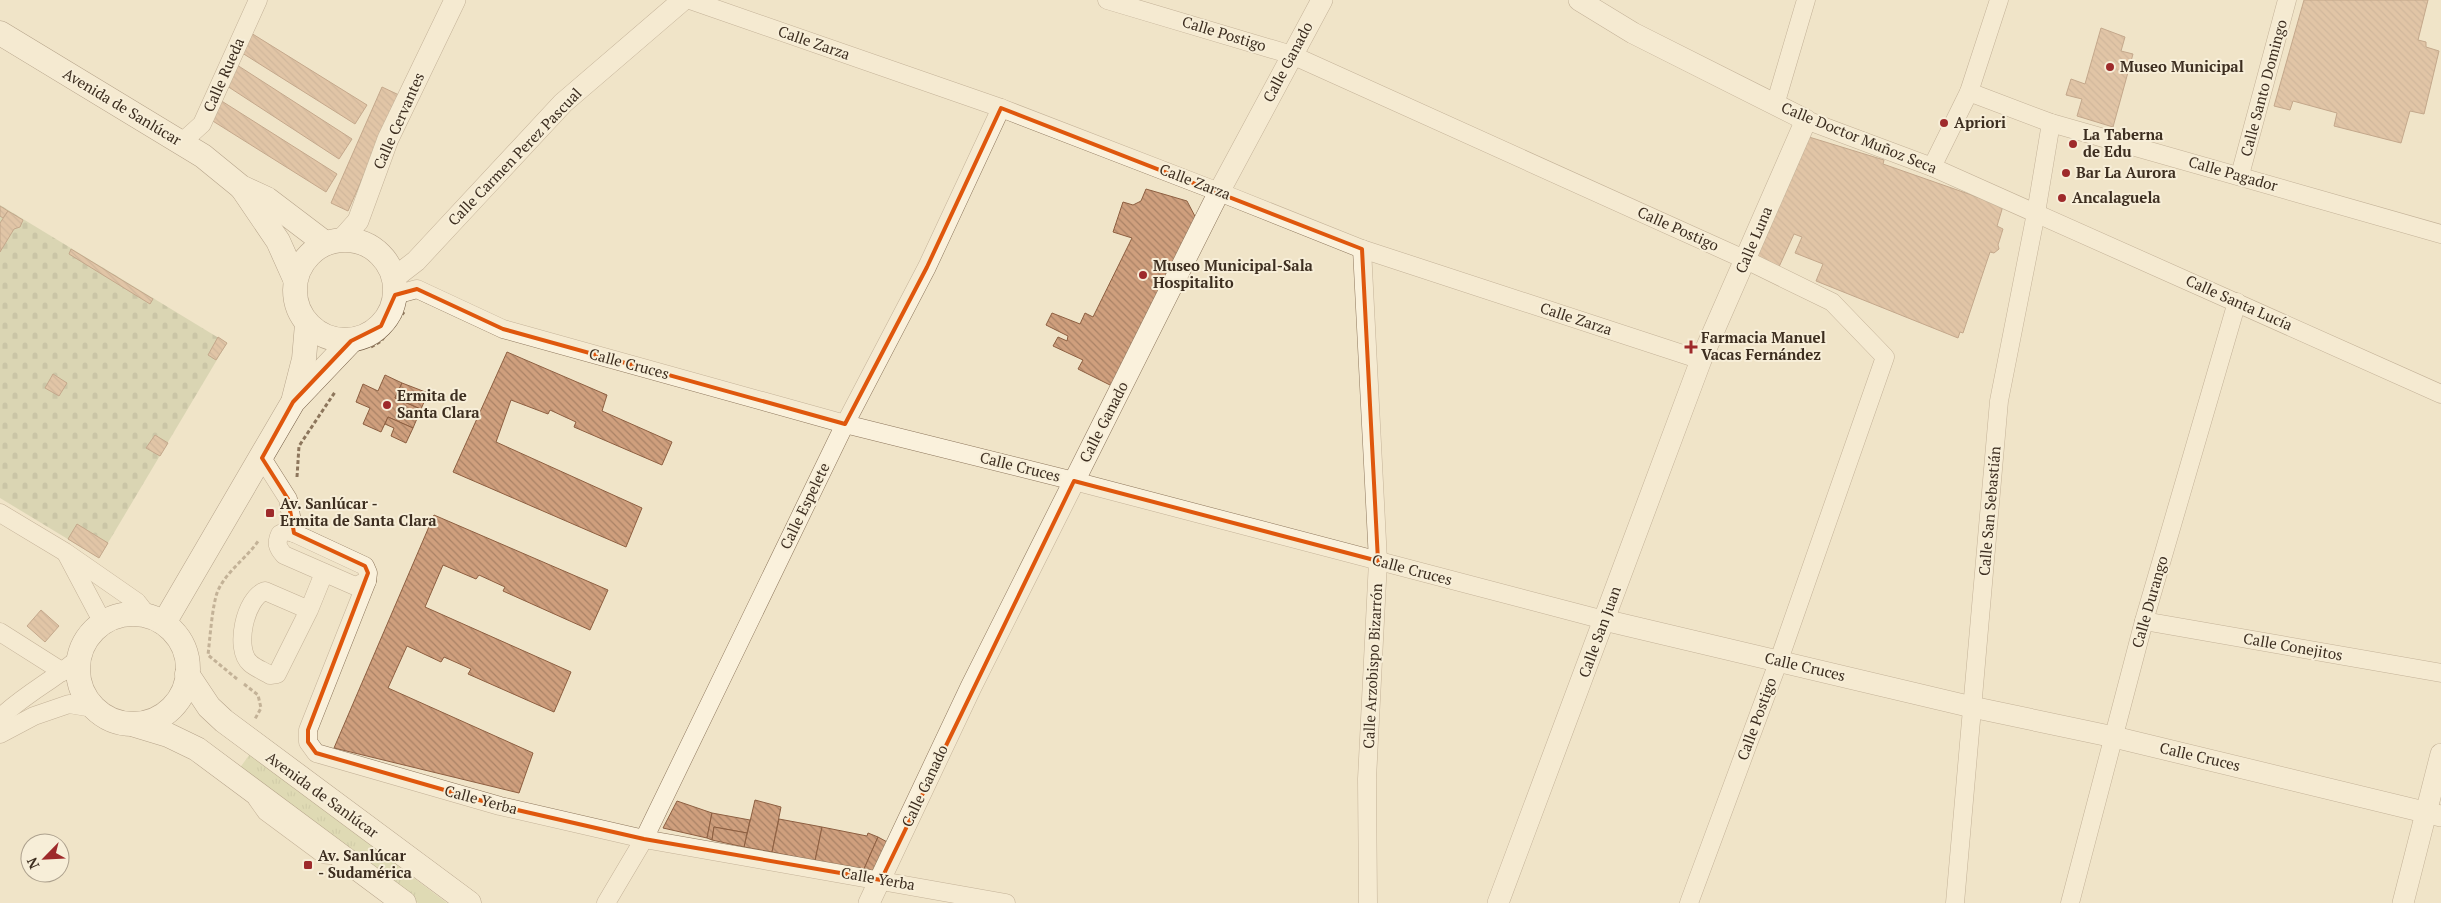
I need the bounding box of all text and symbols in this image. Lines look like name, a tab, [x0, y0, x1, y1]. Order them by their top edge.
street label: Calle Postigo	[1180, 11, 1269, 55]
street label: Calle Santo Domingo	[2235, 17, 2291, 158]
street label: Calle Ganado	[1258, 18, 1317, 105]
street label: Calle Zarza	[776, 20, 853, 64]
street label: Calle Rueda	[198, 34, 248, 115]
place label: Museo Municipal	[2120, 56, 2244, 76]
marker: Museo Municipal	[2104, 61, 2116, 73]
street label: Avenida de Sanlúcar	[60, 63, 186, 149]
street label: Calle Cervantes	[368, 69, 428, 172]
street label: Calle Carmen Perez Pascual	[443, 83, 585, 230]
street label: Calle Doctor Muñoz Seca	[1778, 97, 1941, 178]
place label: Apriori	[1954, 112, 2006, 132]
marker: Apriori	[1938, 117, 1950, 129]
place label: La Taberna de Edu	[2083, 124, 2164, 161]
marker: La Taberna de Edu	[2067, 138, 2079, 150]
street label: Calle Pagador	[2186, 151, 2280, 195]
street label: Calle Zarza	[1157, 158, 1234, 204]
place label: Bar La Aurora	[2076, 162, 2177, 182]
marker: Bar La Aurora	[2060, 167, 2072, 179]
place label: Ancalaguela	[2072, 187, 2161, 207]
marker: Ancalaguela	[2056, 192, 2068, 204]
street label: Calle Postigo	[1635, 201, 1722, 255]
street label: Calle Luna	[1730, 203, 1776, 276]
place label: Museo Municipal-Sala Hospitalito	[1153, 255, 1314, 292]
marker: Museo Municipal-Sala Hospitalito	[1137, 269, 1149, 281]
street label: Calle Santa Lucía	[2183, 270, 2296, 335]
street label: Calle Zarza	[1538, 297, 1615, 339]
place label: Farmacia Manuel Vacas Fernández	[1701, 327, 1826, 364]
marker: Farmacia Manuel Vacas Fernández	[1685, 341, 1697, 353]
street label: Calle Cruces	[587, 343, 672, 383]
street label: Calle Ganado	[1074, 378, 1132, 465]
place label: Ermita de Santa Clara	[397, 385, 480, 422]
marker: Ermita de Santa Clara	[381, 399, 393, 411]
street label: Calle San Sebastián	[1973, 445, 2005, 577]
street label: Calle Cruces	[978, 446, 1063, 486]
street label: Calle Espelete	[775, 459, 834, 552]
place label: Av. Sanlúcar - Ermita de Santa Clara	[280, 493, 437, 530]
marker: Av. Sanlúcar - Ermita de Santa Clara	[264, 507, 276, 519]
street label: Calle Cruces	[1370, 549, 1455, 589]
street label: Calle Durango	[2126, 553, 2172, 650]
street label: Calle Arzobispo Bizarrón	[1358, 583, 1386, 749]
street label: Calle San Juan	[1573, 583, 1625, 680]
street label: Calle Conejitos	[2242, 627, 2344, 665]
street label: Calle Cruces	[1763, 647, 1848, 685]
street label: Calle Postigo	[1732, 674, 1780, 763]
street label: Calle Cruces	[2158, 737, 2243, 775]
street label: Calle Ganado	[896, 741, 952, 830]
street label: Avenida de Sanlúcar	[262, 747, 383, 842]
street label: Calle Yerba	[443, 780, 520, 818]
north arrow	[20, 833, 70, 883]
place label: Av. Sanlúcar - Sudamérica	[318, 845, 412, 882]
text: N	[22, 854, 44, 872]
marker: Av. Sanlúcar - Sudamérica	[302, 859, 314, 871]
street label: Calle Yerba	[840, 862, 917, 894]

